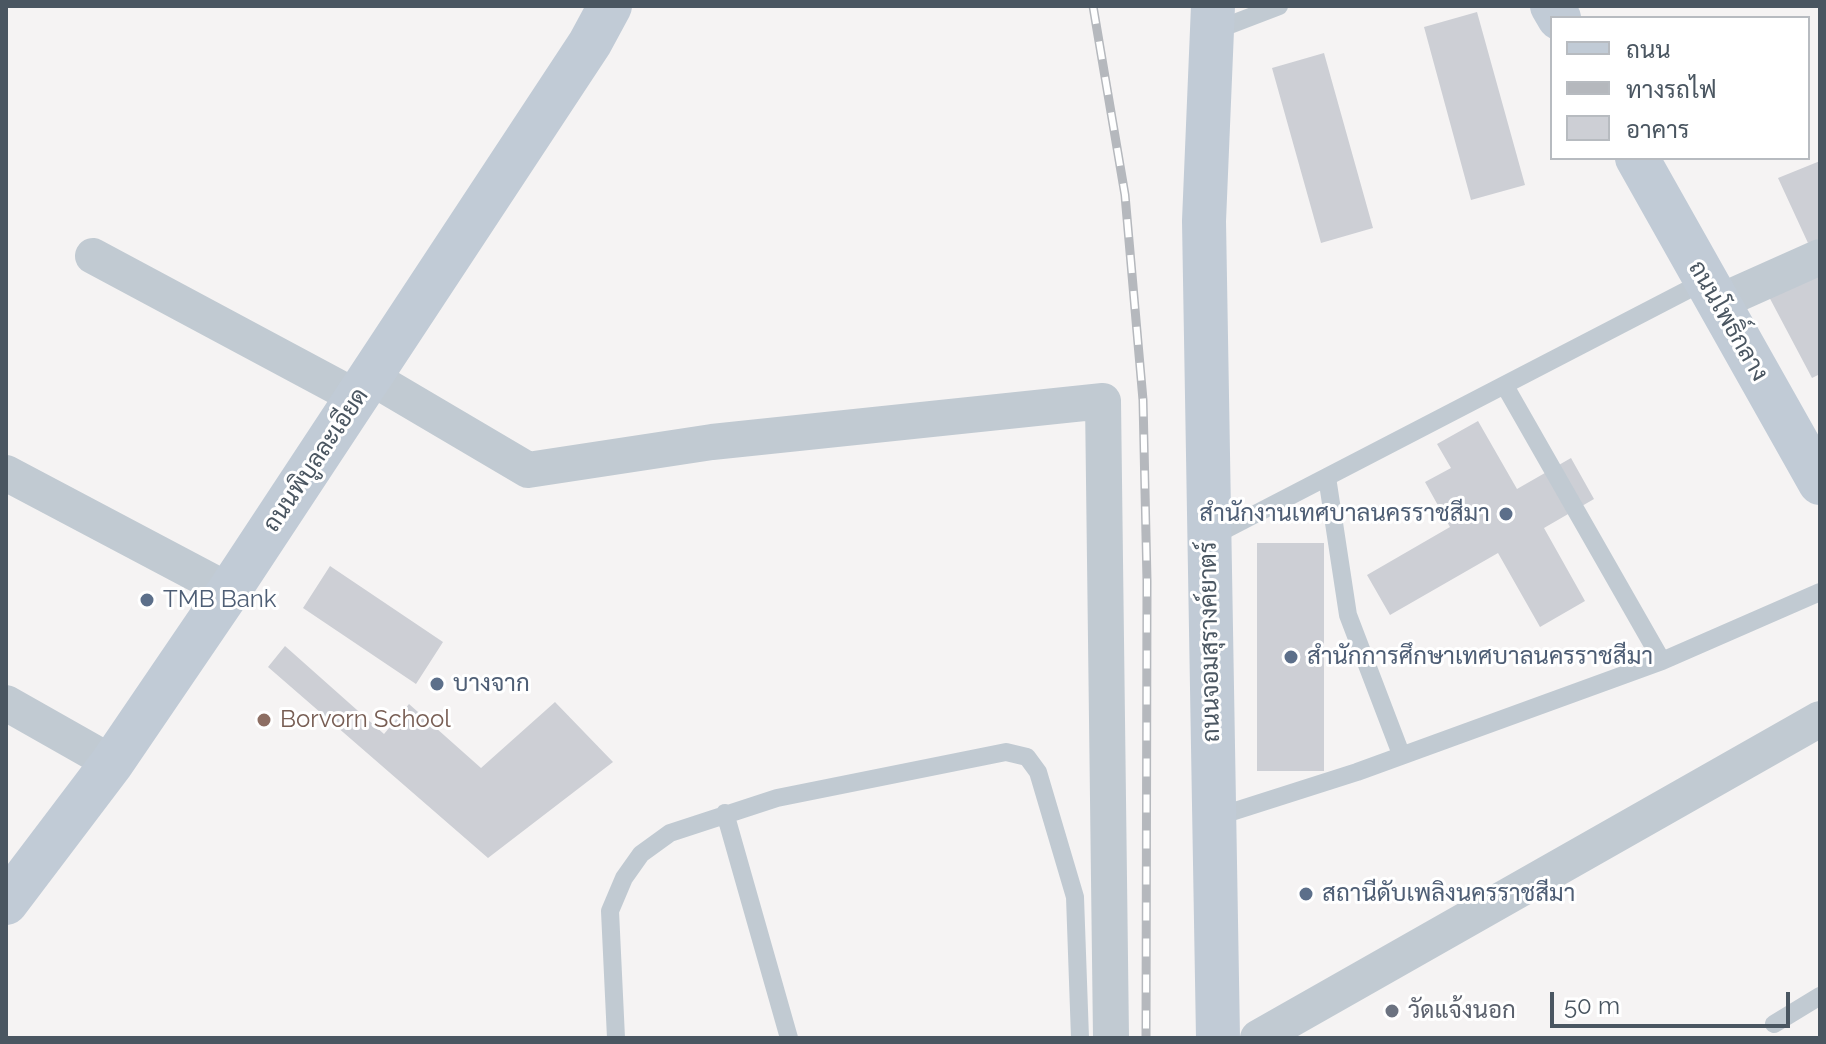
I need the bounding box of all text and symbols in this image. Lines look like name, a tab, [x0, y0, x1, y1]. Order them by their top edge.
legend	[1550, 16, 1810, 160]
text: ถนน	[1626, 35, 1671, 64]
text: ทางรถไฟ	[1626, 75, 1717, 104]
text: อาคาร	[1626, 115, 1689, 144]
street label: ถนนโพธิ์กลาง	[1682, 256, 1774, 386]
street label: ถนนพิบูลละเอียด	[257, 383, 375, 537]
place label: สำนักงานเทศบาลนครราชสีมา	[1199, 500, 1490, 528]
marker: สำนักงานเทศบาลนครราชสีมา	[1497, 505, 1515, 523]
street label: ถนนจอมสุรางค์ยาตร์	[1194, 541, 1226, 743]
place label: TMB Bank	[163, 586, 277, 614]
marker: TMB Bank	[138, 591, 156, 609]
place label: สำนักการศึกษาเทศบาลนครราชสีมา	[1307, 643, 1653, 671]
marker: สำนักการศึกษาเทศบาลนครราชสีมา	[1282, 648, 1300, 666]
place label: บางจาก	[453, 670, 530, 698]
marker: บางจาก	[428, 675, 446, 693]
place label: Borvorn School	[280, 706, 451, 734]
marker: Borvorn School	[255, 711, 273, 729]
place label: สถานีดับเพลิงนครราชสีมา	[1322, 880, 1575, 908]
marker: สถานีดับเพลิงนครราชสีมา	[1297, 885, 1315, 903]
scale bar	[1554, 976, 1794, 1026]
text: 50 m	[1564, 991, 1620, 1020]
place label: วัดแจ้งนอก	[1408, 997, 1516, 1025]
marker: วัดแจ้งนอก	[1383, 1002, 1401, 1020]

